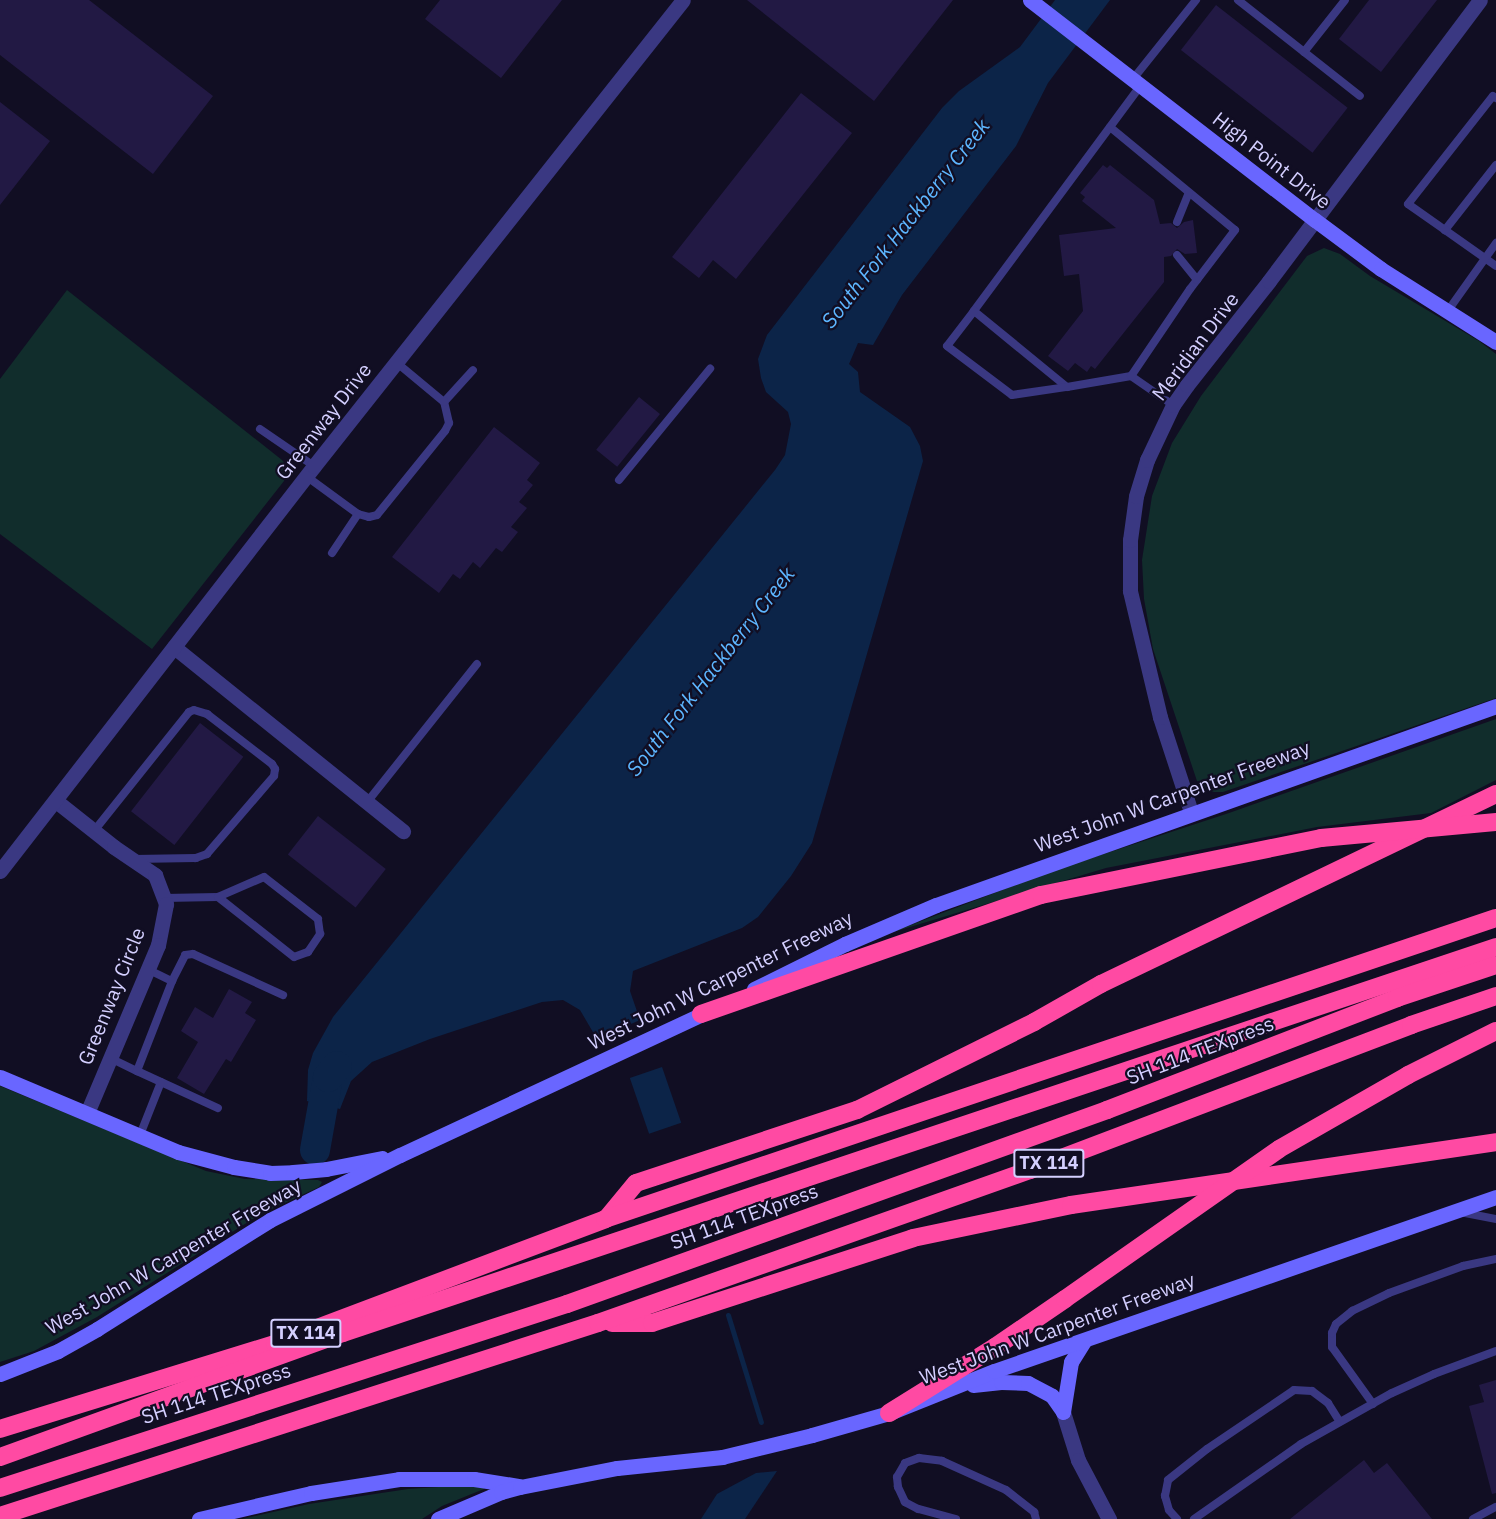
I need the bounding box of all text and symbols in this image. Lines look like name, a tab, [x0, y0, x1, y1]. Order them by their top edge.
street label: High Point Drive	[1208, 106, 1336, 214]
water label: South Fork Hackberry Creek	[816, 113, 994, 333]
street label: Meridian Drive	[1146, 287, 1244, 405]
street label: Greenway Drive	[270, 358, 376, 484]
water label: South Fork Hackberry Creek	[621, 561, 799, 781]
street label: West John W Carpenter Freeway	[1031, 735, 1313, 857]
street label: West John W Carpenter Freeway	[584, 905, 856, 1055]
street label: Greenway Circle	[73, 924, 149, 1068]
street label: SH 114 TEXpress	[1123, 1011, 1277, 1089]
road number: TX 114	[1013, 1148, 1085, 1178]
street label: West John W Carpenter Freeway	[41, 1173, 305, 1339]
street label: SH 114 TEXpress	[667, 1178, 821, 1254]
street label: West John W Carpenter Freeway	[916, 1267, 1198, 1389]
road number: TX 114	[270, 1318, 342, 1348]
street label: SH 114 TEXpress	[138, 1358, 294, 1428]

